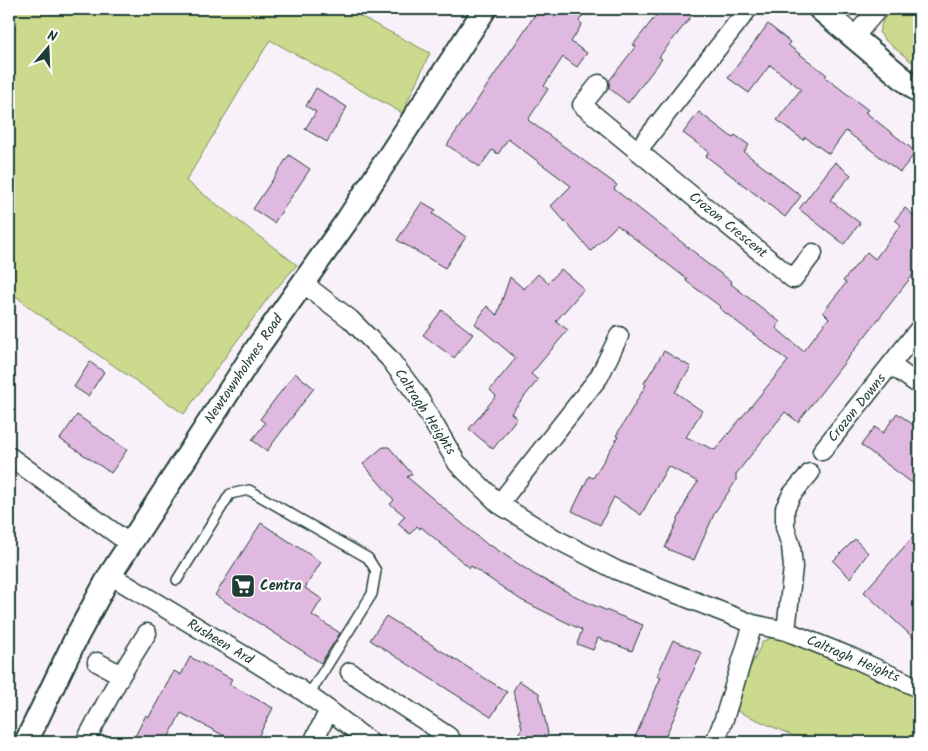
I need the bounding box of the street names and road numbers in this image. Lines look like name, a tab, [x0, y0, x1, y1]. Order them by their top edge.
street label: Crozon Crescent	[684, 186, 773, 264]
street label: Newtownholmes Road	[199, 309, 290, 428]
street label: Caltragh Heights	[389, 364, 461, 460]
street label: Crozon Downs	[822, 369, 892, 447]
street label: Rusheen Ard	[183, 613, 258, 671]
street label: Caltragh Heights	[803, 629, 903, 689]

